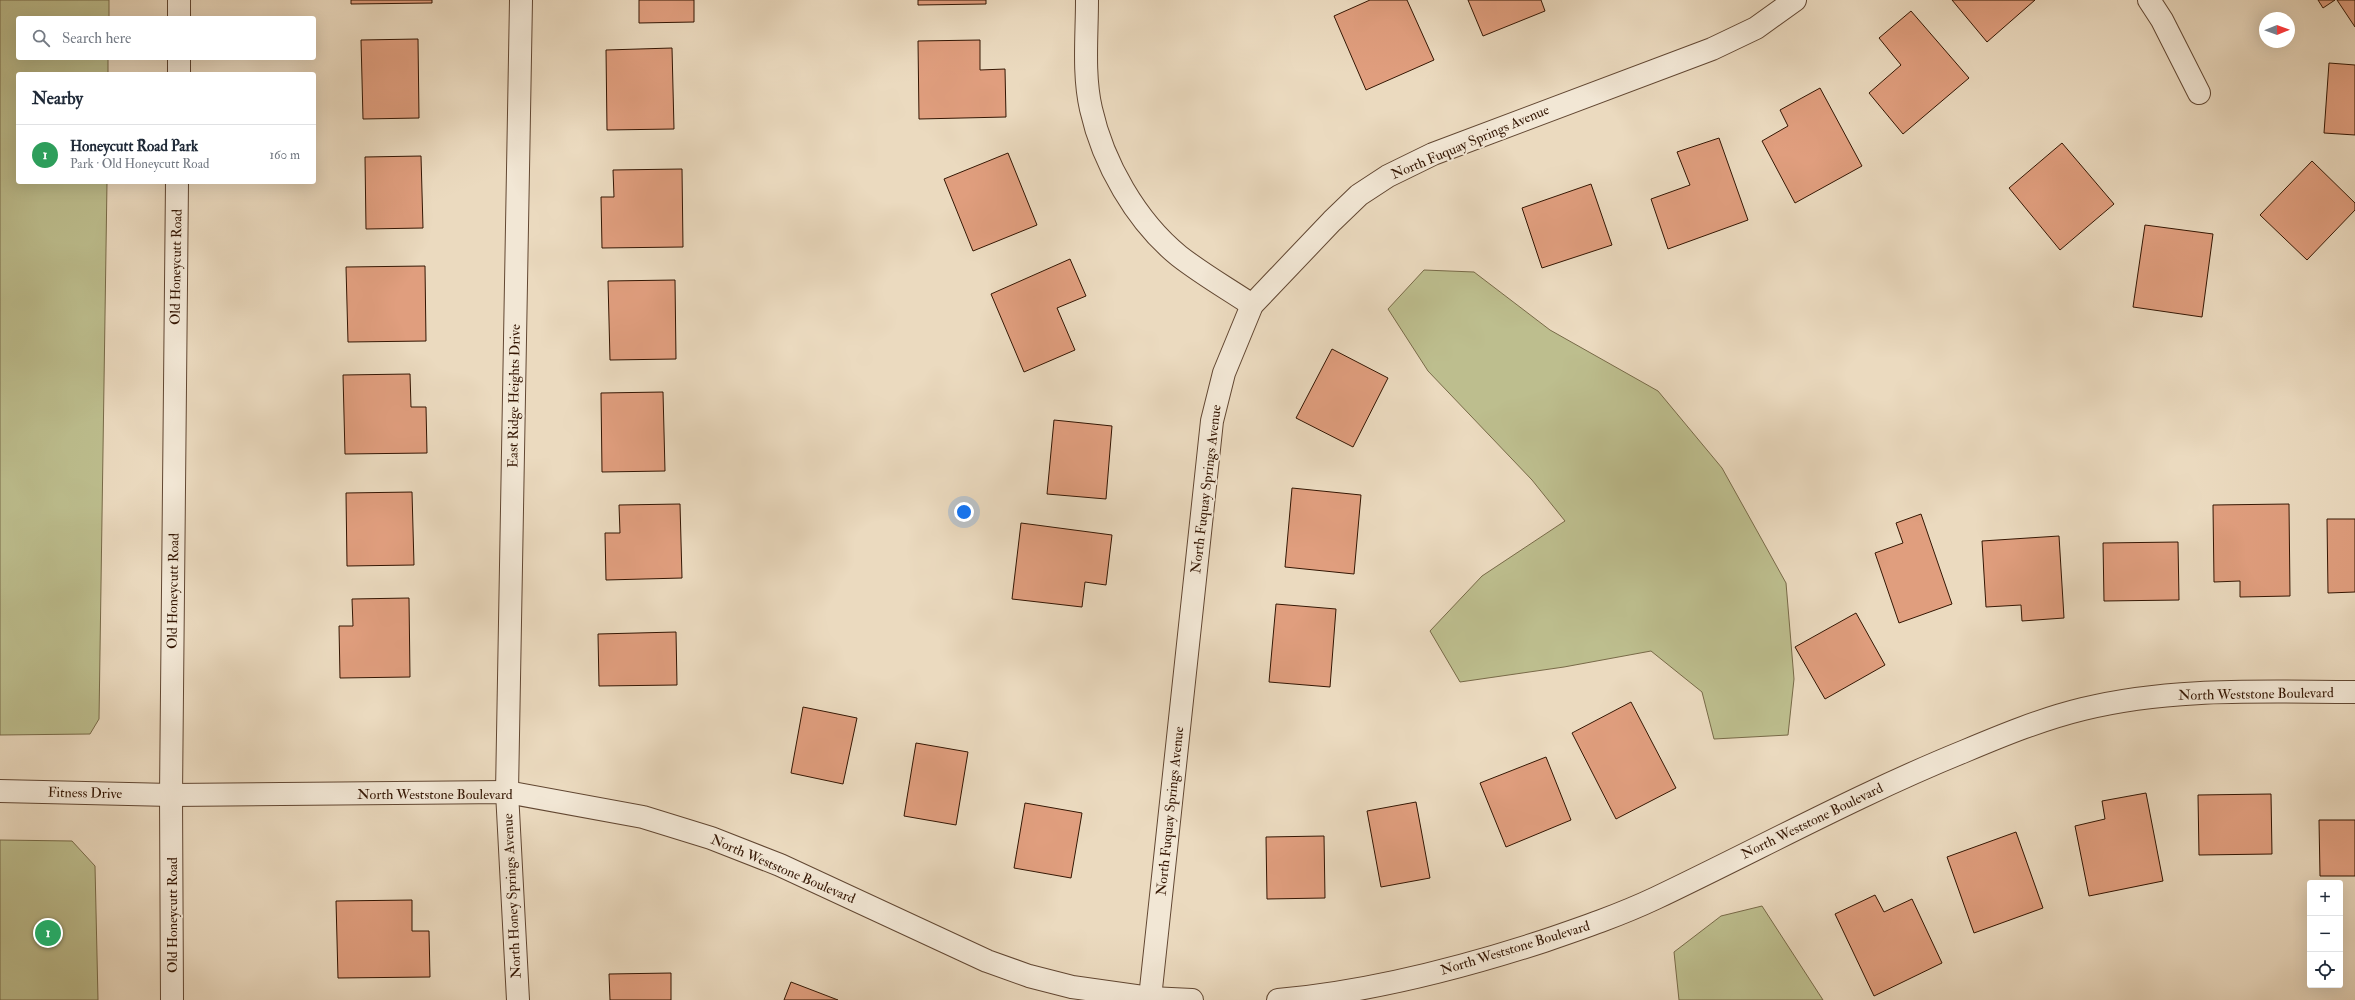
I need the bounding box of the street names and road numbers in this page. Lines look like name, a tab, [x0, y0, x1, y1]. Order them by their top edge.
street label: North Fuquay Springs Avenue	[1388, 101, 1552, 184]
street label: Old Honeycutt Road	[166, 209, 187, 325]
street label: East Ridge Heights Drive	[504, 324, 524, 468]
street label: North Fuquay Springs Avenue	[1187, 403, 1226, 575]
street label: Old Honeycutt Road	[163, 533, 184, 649]
street label: North Weststone Boulevard	[2178, 684, 2334, 704]
street label: North Fuquay Springs Avenue	[1153, 725, 1188, 897]
street label: North Weststone Boulevard	[1738, 779, 1886, 863]
street label: Fitness Drive	[48, 784, 123, 802]
street label: North Weststone Boulevard	[357, 786, 513, 803]
street label: North Honey Springs Avenue	[499, 813, 526, 979]
street label: North Weststone Boulevard	[708, 831, 858, 907]
street label: Old Honeycutt Road	[164, 857, 182, 973]
street label: North Weststone Boulevard	[1438, 917, 1592, 979]

